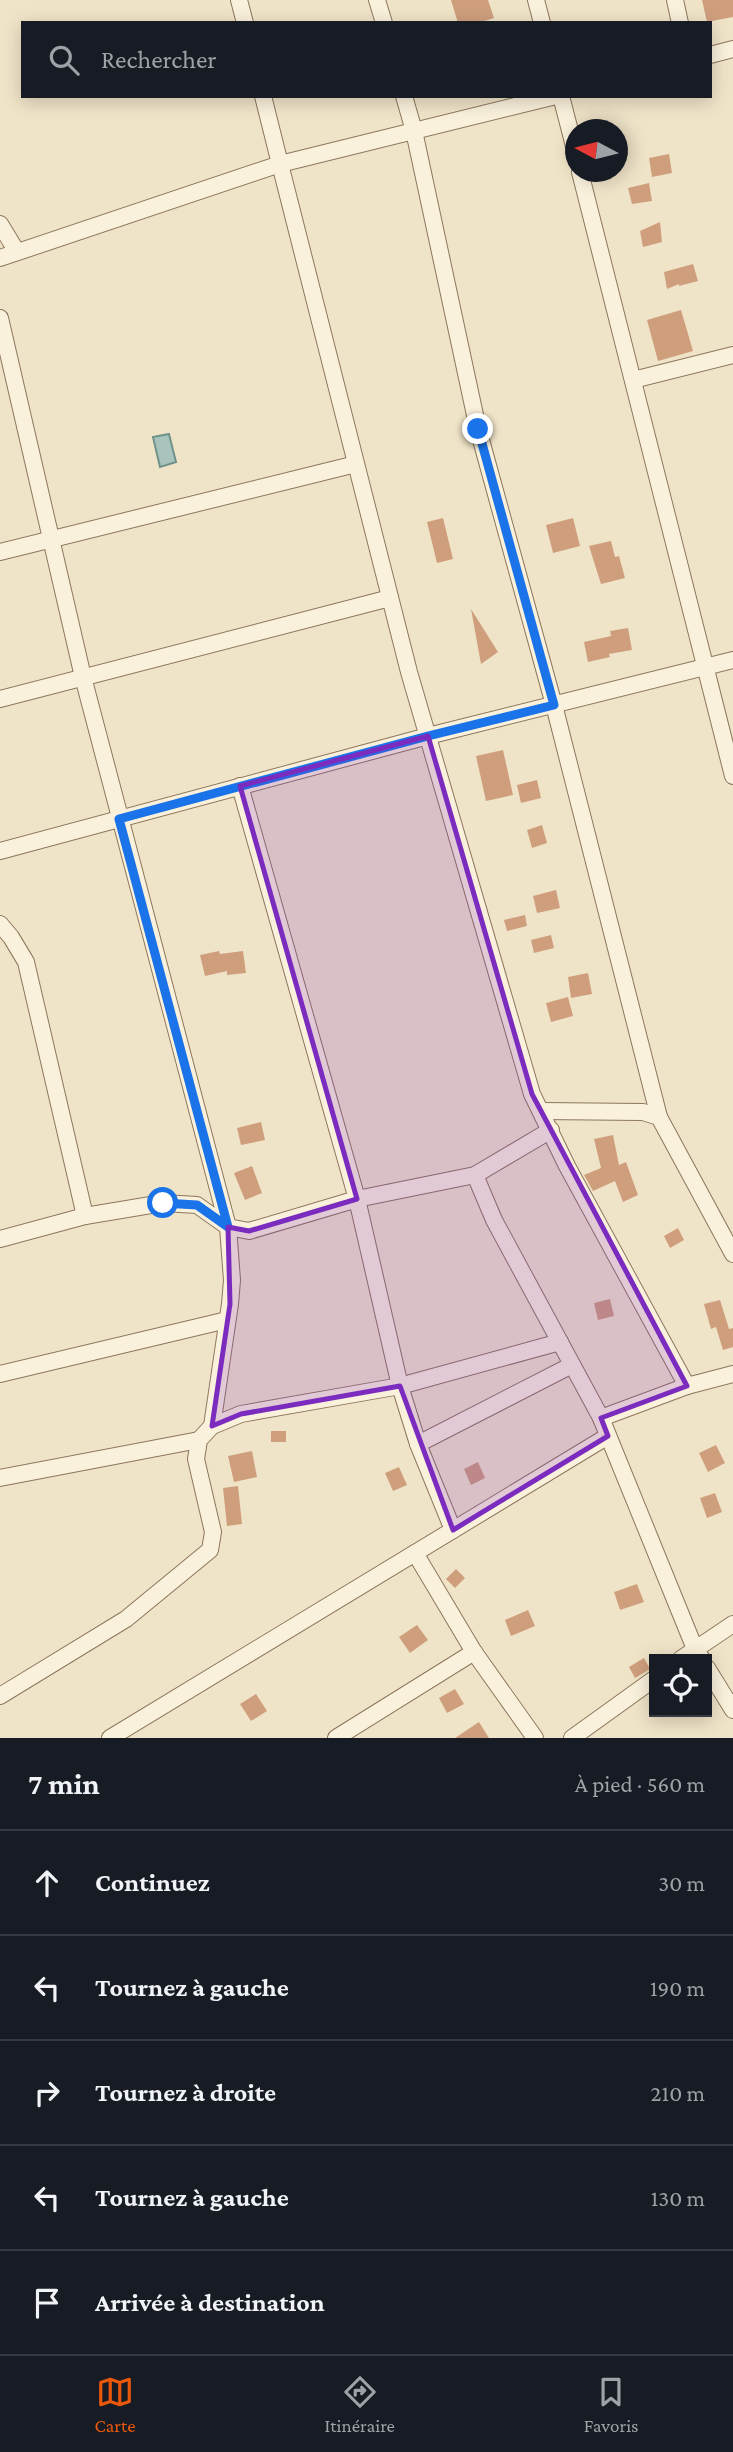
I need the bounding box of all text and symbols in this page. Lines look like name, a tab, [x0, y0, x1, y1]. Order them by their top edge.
search box	[21, 21, 712, 98]
icon: search	[45, 41, 83, 79]
text: Rechercher	[101, 45, 217, 74]
north arrow	[565, 119, 628, 182]
route end	[462, 413, 493, 444]
route start	[147, 1187, 178, 1218]
map controls	[649, 1654, 712, 1717]
button: locate	[649, 1654, 712, 1717]
text: 7 min	[28, 1767, 100, 1800]
text: À pied · 560 m	[575, 1771, 705, 1797]
icon: ahead	[28, 1864, 66, 1902]
text: Continuez	[95, 1868, 210, 1897]
text: 30 m	[658, 1870, 705, 1896]
icon: left	[28, 1969, 66, 2007]
text: Tournez à gauche	[95, 1973, 289, 2002]
text: 190 m	[650, 1975, 705, 2001]
icon: right	[28, 2074, 66, 2112]
text: Tournez à droite	[95, 2078, 276, 2107]
text: 210 m	[651, 2080, 705, 2106]
icon: left	[28, 2179, 66, 2217]
text: Tournez à gauche	[95, 2183, 289, 2212]
text: 130 m	[651, 2185, 705, 2211]
icon: arrive	[28, 2284, 66, 2322]
text: Arrivée à destination	[95, 2288, 325, 2317]
tab: Carte	[94, 2373, 136, 2436]
tab: Itinéraire	[324, 2373, 395, 2436]
tab: Favoris	[584, 2373, 639, 2436]

